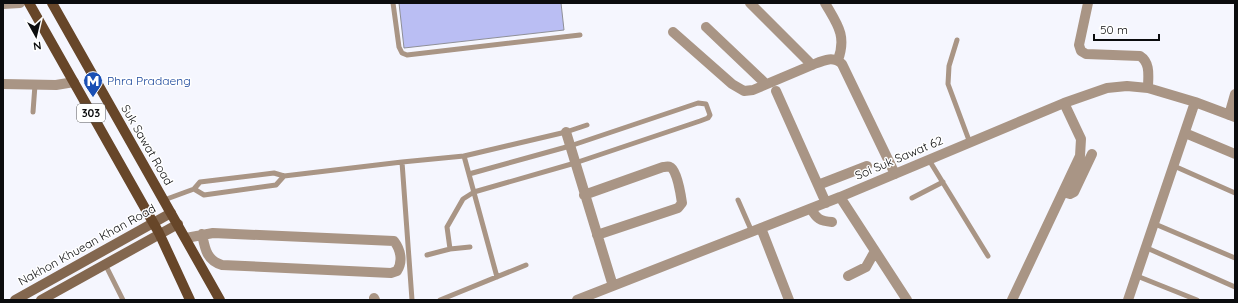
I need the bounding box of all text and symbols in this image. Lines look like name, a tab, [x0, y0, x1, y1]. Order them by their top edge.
north arrow	[16, 16, 56, 56]
scale bar	[1094, 16, 1159, 42]
text: 50 m	[1100, 22, 1128, 37]
text: N	[32, 38, 42, 53]
metro station icon: Phra Pradaeng	[82, 70, 104, 98]
place label: Phra Pradaeng	[107, 73, 191, 88]
street label: Suk Sawat Road	[118, 102, 177, 188]
road number: 303	[77, 104, 105, 122]
street label: Soi Suk Sawat 62	[853, 132, 945, 183]
street label: Nakhon Khuean Khan Road	[15, 200, 158, 289]

